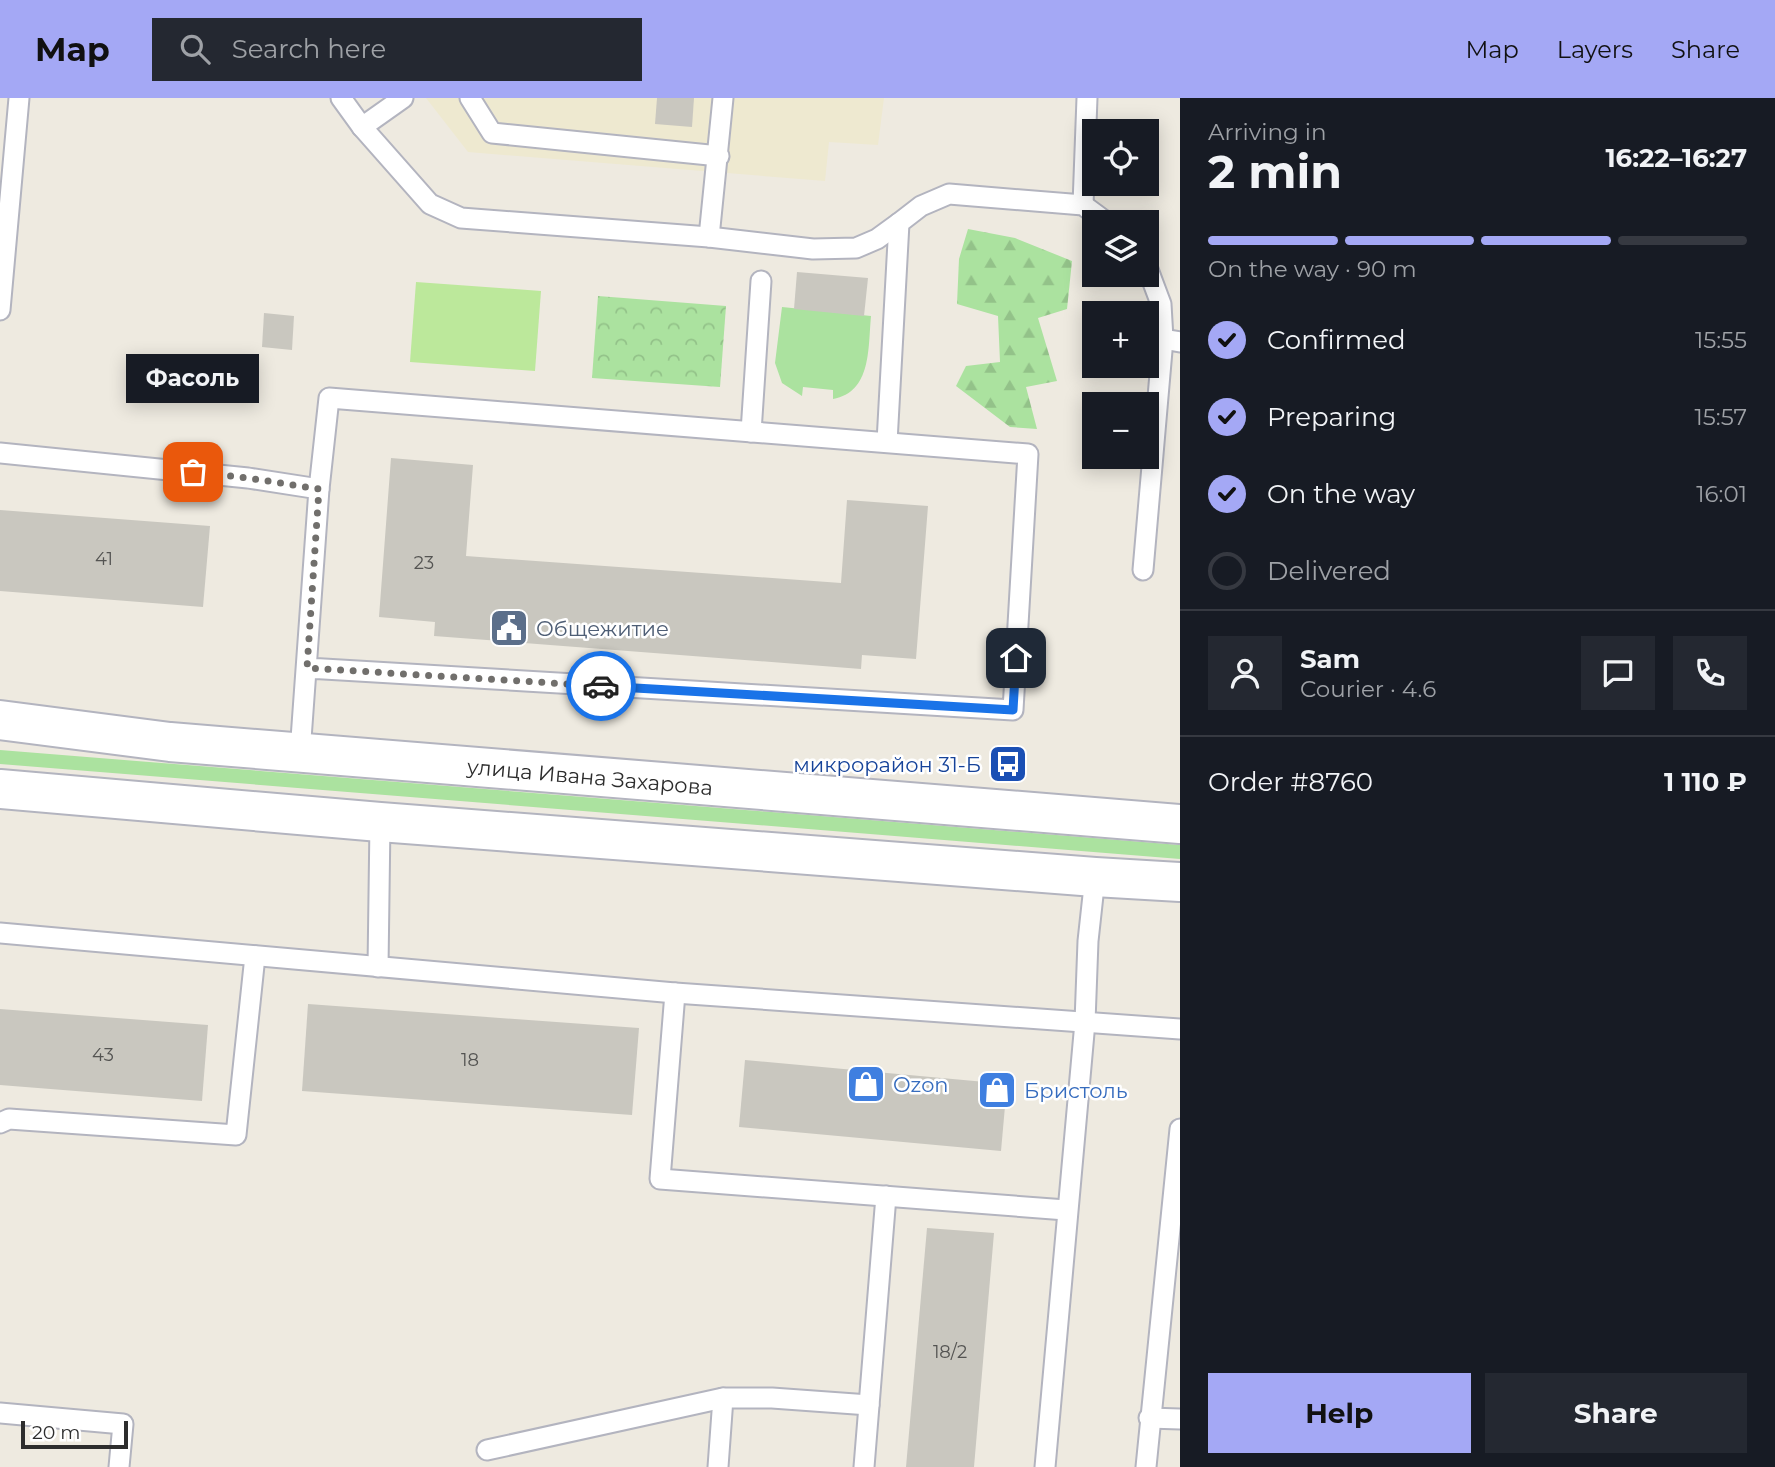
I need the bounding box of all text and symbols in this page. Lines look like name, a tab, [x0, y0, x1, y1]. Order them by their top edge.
search box	[152, 18, 642, 81]
text: Map	[35, 29, 110, 69]
icon: search	[176, 30, 214, 68]
text: Search here	[232, 33, 386, 65]
text: Map	[1465, 35, 1519, 64]
text: Layers	[1557, 35, 1633, 64]
text: Share	[1671, 35, 1740, 64]
text: Arriving in	[1208, 118, 1327, 146]
map controls	[1082, 119, 1159, 469]
button: locate	[1082, 119, 1159, 196]
text: 16:22–16:27	[1605, 142, 1747, 174]
text: 2 min	[1208, 143, 1342, 200]
button: layers	[1082, 210, 1159, 287]
text: On the way · 90 m	[1208, 255, 1417, 283]
button: +	[1082, 301, 1159, 378]
icon: check	[1208, 321, 1246, 359]
text: Confirmed	[1267, 324, 1406, 356]
text: 15:55	[1695, 326, 1747, 354]
callout: Фасоль	[127, 353, 260, 402]
text: Фасоль	[146, 364, 239, 392]
button: −	[1082, 392, 1159, 469]
icon: check	[1208, 398, 1246, 436]
text: Preparing	[1267, 401, 1396, 433]
text: 15:57	[1695, 403, 1747, 431]
pin	[163, 442, 223, 502]
icon: bag	[174, 453, 212, 491]
icon: check	[1208, 475, 1246, 513]
text: On the way	[1267, 478, 1415, 510]
text: 16:01	[1696, 480, 1747, 508]
house number: 41	[95, 548, 113, 570]
house number: 23	[414, 552, 434, 574]
text: Delivered	[1267, 555, 1391, 587]
public building icon: Общежитие	[488, 607, 530, 649]
place label: Общежитие	[536, 616, 669, 641]
pin	[986, 628, 1046, 688]
button: person	[1208, 636, 1282, 710]
button: chat	[1581, 636, 1655, 710]
button: phone	[1673, 636, 1747, 710]
icon: home	[997, 639, 1035, 677]
text: Sam	[1300, 643, 1360, 675]
courier	[566, 651, 636, 721]
icon: car	[582, 667, 620, 705]
text: Courier · 4.6	[1300, 675, 1436, 703]
bus stop icon: микрорайон 31-Б	[987, 743, 1029, 785]
place label: микрорайон 31-Б	[793, 752, 981, 777]
street label: улица Ивана Захарова	[465, 754, 714, 800]
text: Order #8760	[1208, 766, 1373, 798]
text: 1 110 ₽	[1664, 766, 1747, 798]
house number: 43	[92, 1044, 114, 1066]
house number: 18	[461, 1049, 479, 1071]
shop icon: Ozon	[845, 1063, 887, 1105]
shop icon: Бристоль	[976, 1069, 1018, 1111]
place label: Ozon	[893, 1072, 949, 1097]
place label: Бристоль	[1024, 1078, 1128, 1103]
house number: 18/2	[933, 1341, 967, 1363]
button: Help	[1208, 1373, 1471, 1453]
button: Share	[1485, 1373, 1747, 1453]
scale bar	[21, 1418, 128, 1450]
text: 20 m	[32, 1421, 80, 1444]

